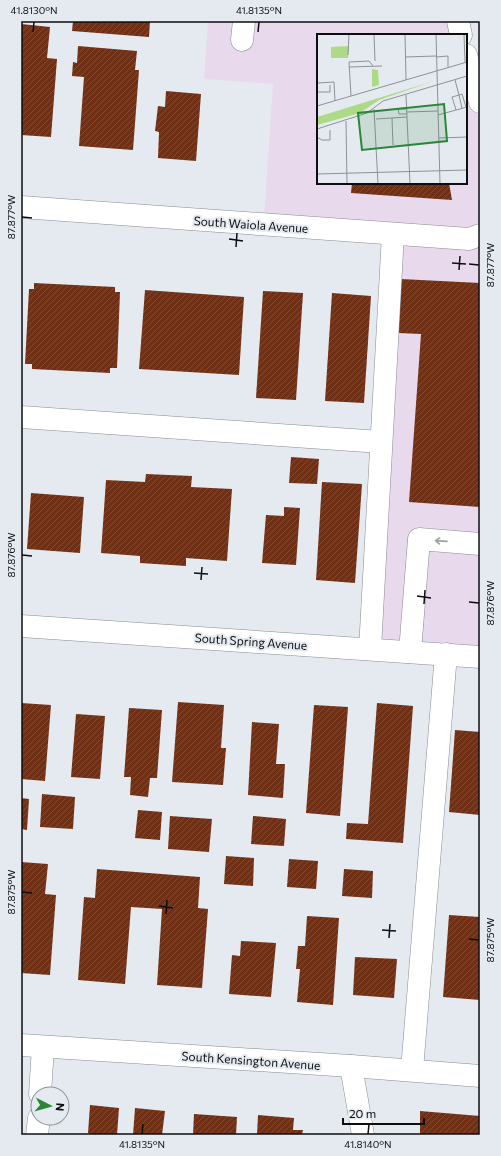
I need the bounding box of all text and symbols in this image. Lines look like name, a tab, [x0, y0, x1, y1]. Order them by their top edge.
text: 41.8130°N	[11, 4, 57, 16]
text: 41.8135°N	[236, 4, 282, 16]
inset map	[317, 34, 467, 184]
text: 87.877°W	[5, 195, 17, 239]
street label: South Waiola Avenue	[193, 213, 309, 235]
text: 87.877°W	[484, 243, 496, 287]
text: 87.876°W	[5, 532, 17, 578]
one-way arrow	[435, 537, 448, 544]
text: 87.876°W	[484, 580, 496, 626]
street label: South Spring Avenue	[194, 630, 308, 652]
text: 87.875°W	[5, 870, 17, 914]
text: 87.875°W	[484, 918, 496, 962]
street label: South Kensington Avenue	[181, 1048, 321, 1072]
north arrow	[30, 1086, 70, 1126]
scale bar	[343, 1100, 424, 1126]
text: N	[54, 1102, 67, 1112]
text: 20 m	[349, 1106, 376, 1120]
text: 41.8135°N	[119, 1138, 165, 1150]
text: 41.8140°N	[344, 1138, 392, 1150]

